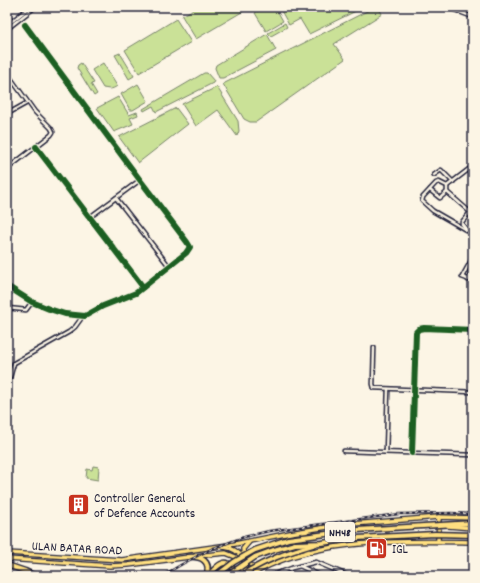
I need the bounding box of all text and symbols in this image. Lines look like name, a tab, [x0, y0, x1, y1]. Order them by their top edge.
place label: Controller General of Defence Accounts	[94, 490, 195, 524]
building icon: Controller General of Defence Accounts	[65, 491, 91, 517]
road number: NH48	[325, 522, 355, 542]
fuel station icon: IGL	[363, 535, 389, 561]
street label: ULAN BATAR ROAD	[31, 538, 123, 561]
place label: IGL	[392, 541, 409, 560]

